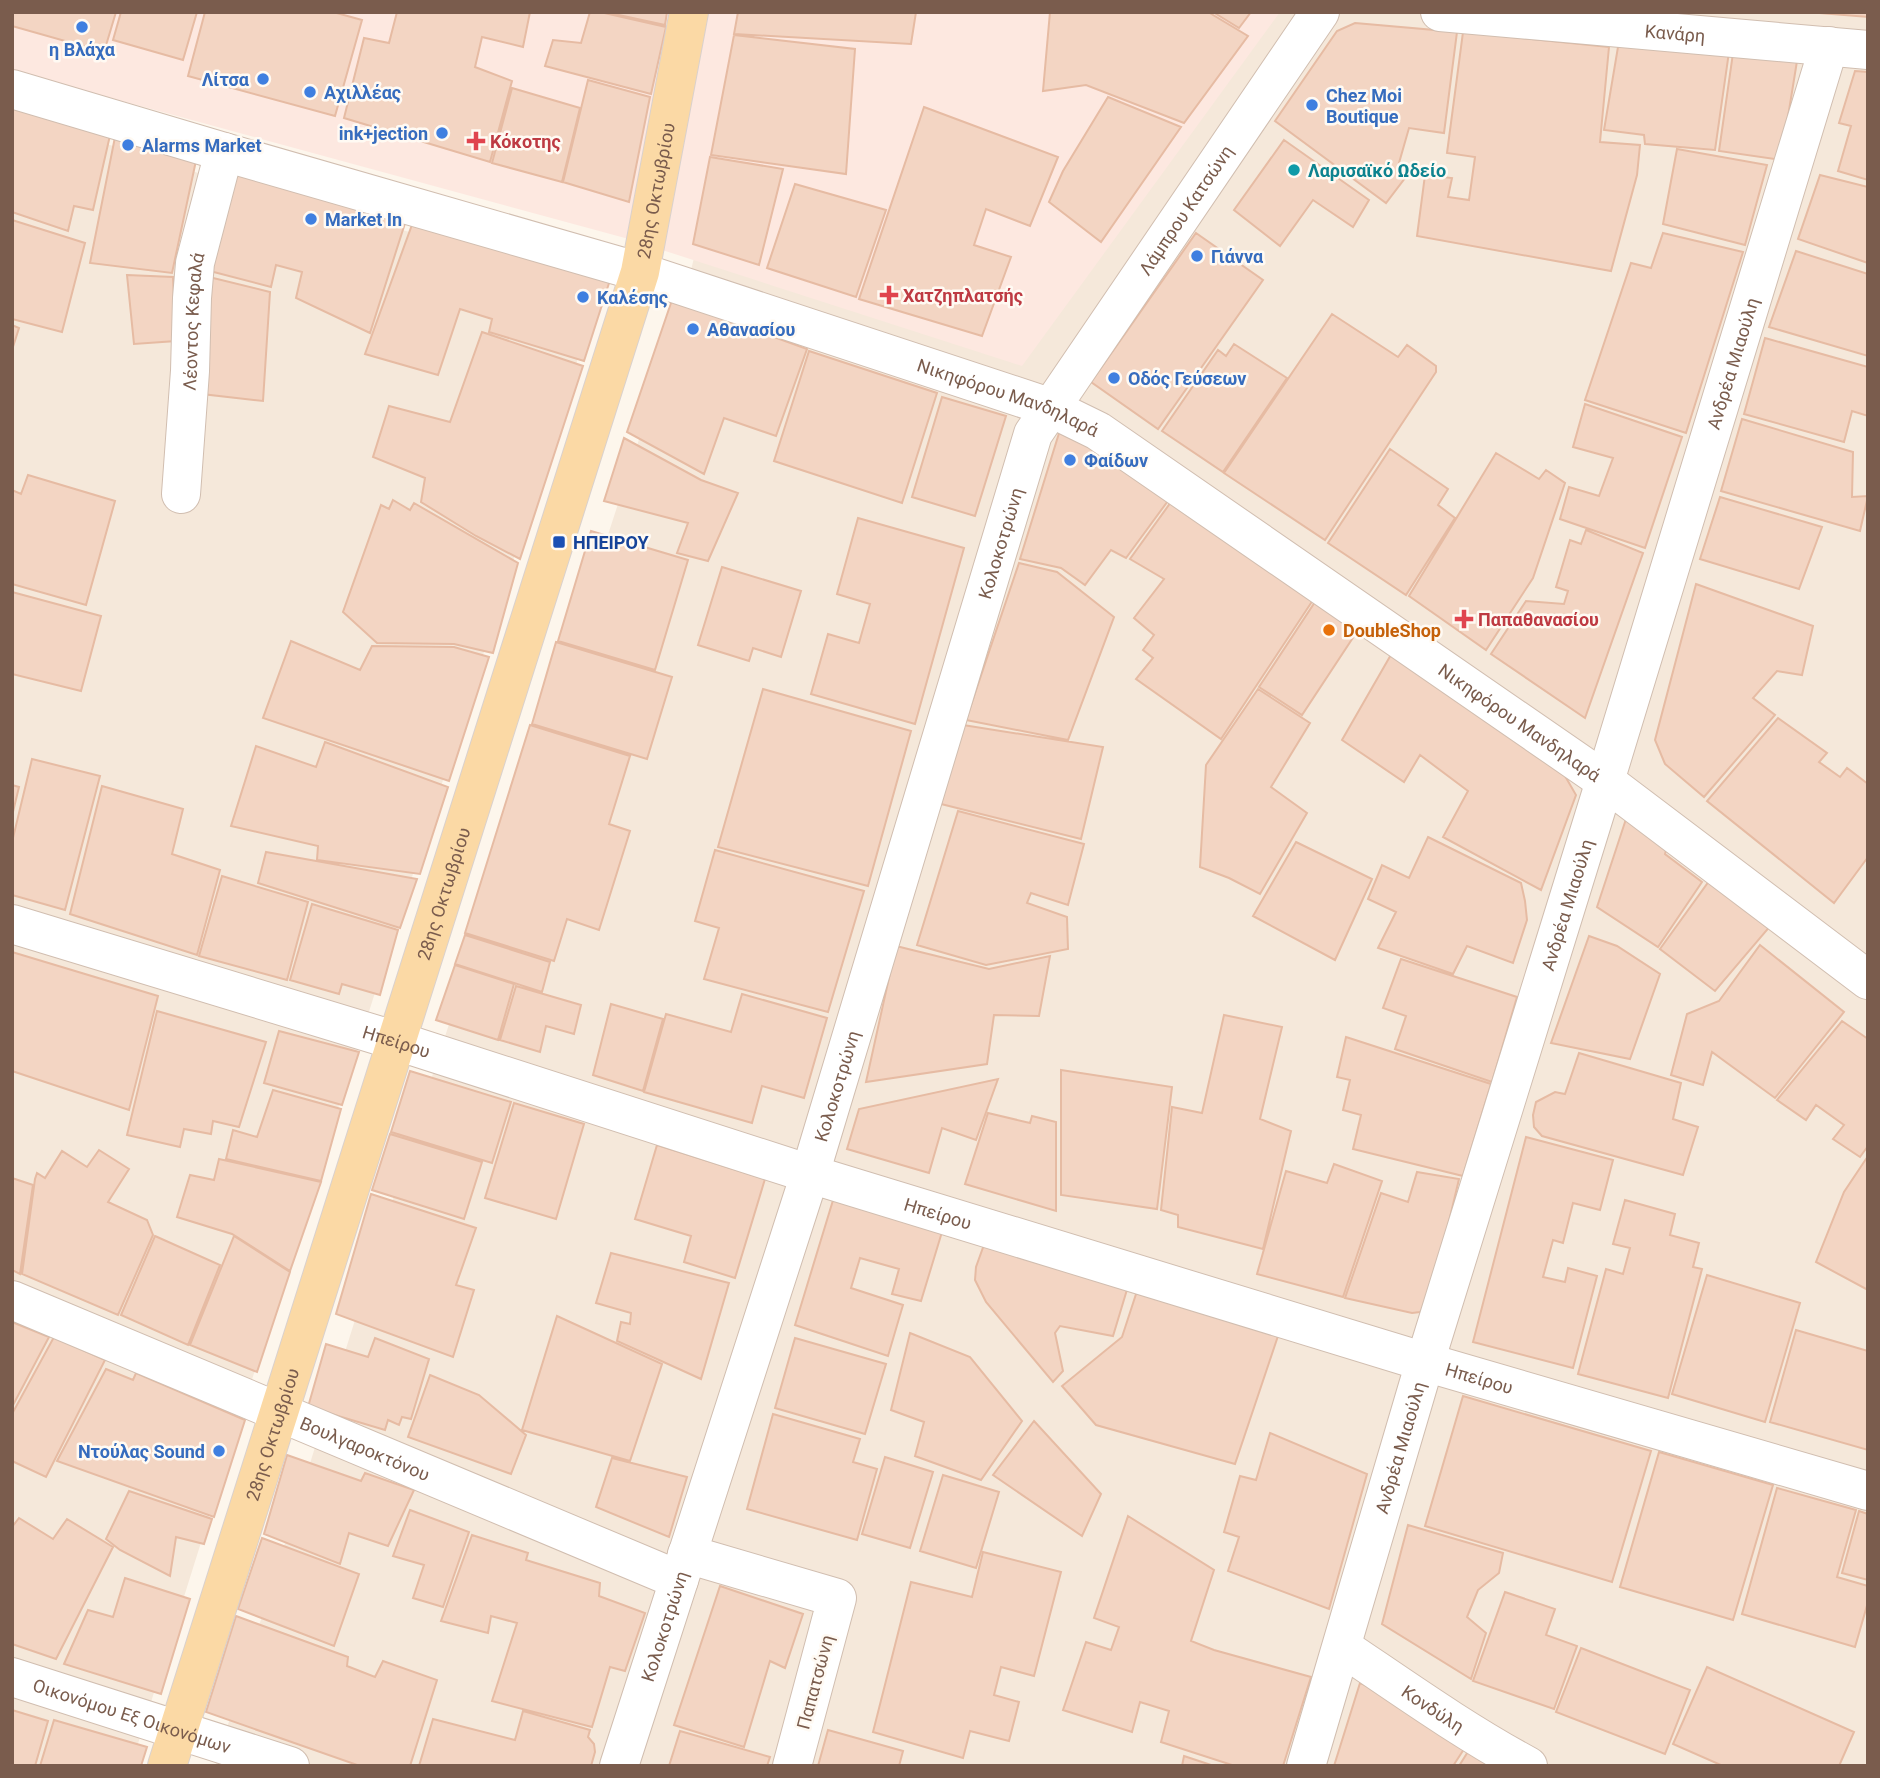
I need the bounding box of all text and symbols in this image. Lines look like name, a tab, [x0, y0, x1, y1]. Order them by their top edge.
marker: η Βλάχα	[74, 19, 90, 35]
street label: Κανάρη	[1644, 20, 1706, 46]
place label: η Βλάχα	[49, 39, 116, 61]
place label: Λίτσα	[202, 69, 250, 90]
marker: Λίτσα	[255, 71, 271, 87]
place label: Αχιλλέας	[324, 82, 401, 104]
marker: Αχιλλέας	[302, 84, 318, 100]
place label: Chez Moi Boutique	[1326, 85, 1402, 127]
marker: Chez Moi Boutique	[1304, 97, 1320, 113]
street label: 28ης Οκτωβρίου	[632, 121, 678, 260]
place label: ink+jection	[339, 123, 428, 144]
marker: ink+jection	[434, 125, 450, 141]
place label: Κόκοτης	[490, 131, 561, 152]
marker: Κόκοτης	[468, 133, 484, 149]
place label: Alarms Market	[142, 135, 262, 156]
marker: Alarms Market	[120, 137, 136, 153]
street label: Λάμπρου Κατσώνη	[1134, 141, 1237, 279]
place label: Λαρισαϊκό Ωδείο	[1308, 160, 1446, 181]
marker: Λαρισαϊκό Ωδείο	[1286, 162, 1302, 178]
place label: Market In	[325, 209, 402, 230]
marker: Market In	[303, 211, 319, 227]
place label: Γιάννα	[1211, 246, 1264, 267]
marker: Γιάννα	[1189, 248, 1205, 264]
street label: Λέοντος Κεφαλά	[178, 249, 208, 391]
place label: Χατζηπλατσής	[903, 285, 1023, 306]
place label: Καλέσης	[597, 287, 668, 308]
marker: Χατζηπλατσής	[881, 287, 897, 303]
marker: Καλέσης	[575, 289, 591, 305]
street label: Ανδρέα Μιαούλη	[1702, 295, 1762, 432]
place label: Αθανασίου	[707, 319, 796, 340]
marker: Αθανασίου	[685, 321, 701, 337]
street label: Νικηφόρου Μανδηλαρά	[915, 354, 1103, 441]
place label: Οδός Γεύσεων	[1128, 368, 1246, 389]
marker: Οδός Γεύσεων	[1106, 370, 1122, 386]
place label: Φαίδων	[1084, 450, 1148, 471]
marker: Φαίδων	[1062, 452, 1078, 468]
street label: Κολοκοτρώνη	[973, 485, 1027, 601]
place label: ΗΠΕΙΡΟΥ	[573, 532, 649, 553]
marker: ΗΠΕΙΡΟΥ	[551, 534, 567, 550]
place label: Παπαθανασίου	[1478, 609, 1599, 630]
marker: Παπαθανασίου	[1456, 611, 1472, 627]
place label: DoubleShop	[1343, 620, 1441, 641]
marker: DoubleShop	[1321, 622, 1337, 638]
street label: Νικηφόρου Μανδηλαρά	[1435, 659, 1606, 786]
street label: 28ης Οκτωβρίου	[412, 825, 474, 963]
street label: Ανδρέα Μιαούλη	[1536, 836, 1597, 973]
street label: Ηπείρου	[360, 1021, 433, 1062]
street label: Κολοκοτρώνη	[810, 1028, 863, 1144]
street label: Ηπείρου	[902, 1193, 974, 1233]
street label: Ηπείρου	[1443, 1358, 1516, 1398]
street label: 28ης Οκτωβρίου	[241, 1365, 303, 1503]
street label: Ανδρέα Μιαούλη	[1370, 1379, 1429, 1516]
street label: Βουλγαροκτόνου	[297, 1412, 433, 1485]
place label: Ντούλας Sound	[78, 1441, 205, 1462]
marker: Ντούλας Sound	[211, 1443, 227, 1459]
street label: Κολοκοτρώνη	[636, 1568, 692, 1684]
street label: Παπατσώνη	[792, 1632, 838, 1732]
street label: Οικονόμου Εξ Οικονόμων	[30, 1674, 234, 1757]
street label: Κονδύλη	[1398, 1680, 1468, 1736]

